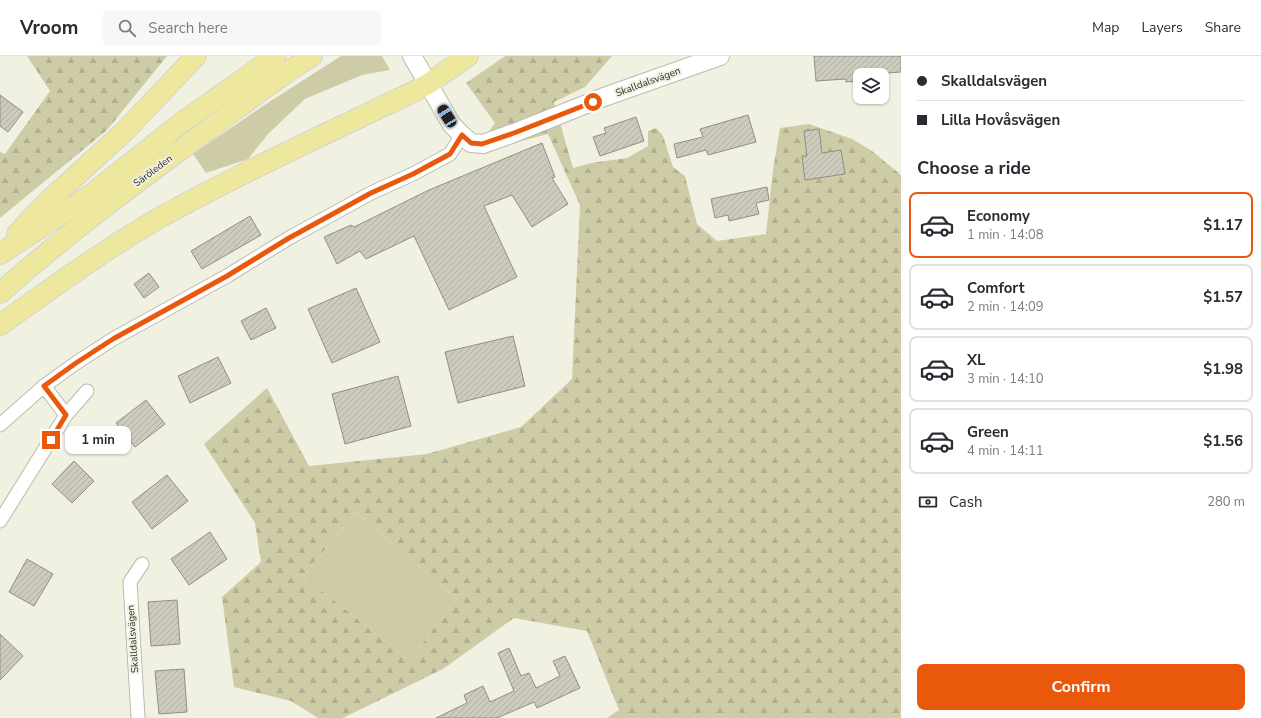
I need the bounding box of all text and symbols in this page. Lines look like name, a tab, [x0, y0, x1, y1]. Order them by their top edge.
search box	[102, 10, 382, 46]
text: Vroom	[20, 15, 78, 41]
icon: search	[116, 17, 138, 39]
text: Search here	[148, 18, 228, 38]
text: Map	[1092, 18, 1119, 37]
text: Layers	[1141, 18, 1183, 37]
text: Share	[1205, 18, 1241, 37]
street label: Skalldalsvägen	[614, 64, 682, 100]
map controls	[853, 68, 889, 104]
button: layers	[853, 68, 889, 104]
text: Skalldalsvägen	[941, 71, 1047, 91]
route start	[584, 93, 602, 111]
car	[436, 103, 458, 129]
text: Lilla Hovåsvägen	[941, 110, 1060, 130]
street label: Säröleden	[131, 152, 175, 190]
text: Choose a ride	[917, 156, 1031, 180]
text: Economy	[967, 206, 1030, 226]
icon: car	[919, 207, 955, 243]
text: $1.17	[1203, 215, 1243, 235]
text: 1 min · 14:08	[967, 226, 1043, 244]
text: Comfort	[967, 278, 1024, 298]
icon: car	[919, 279, 955, 315]
text: $1.57	[1203, 287, 1243, 307]
text: 2 min · 14:09	[967, 298, 1043, 316]
text: XL	[967, 350, 986, 370]
icon: car	[919, 351, 955, 387]
text: $1.98	[1203, 359, 1243, 379]
text: 3 min · 14:10	[967, 370, 1043, 388]
text: Green	[967, 422, 1009, 442]
icon: car	[919, 423, 955, 459]
callout: 1 min	[65, 426, 131, 454]
route end	[42, 431, 60, 449]
text: 1 min	[81, 431, 115, 449]
text: $1.56	[1203, 431, 1243, 451]
text: 4 min · 14:11	[967, 442, 1043, 460]
icon: cash	[917, 491, 939, 513]
text: Cash	[949, 492, 983, 512]
text: 280 m	[1207, 493, 1245, 511]
street label: Skalldalsvägen	[124, 604, 142, 674]
button: Confirm	[917, 664, 1245, 710]

